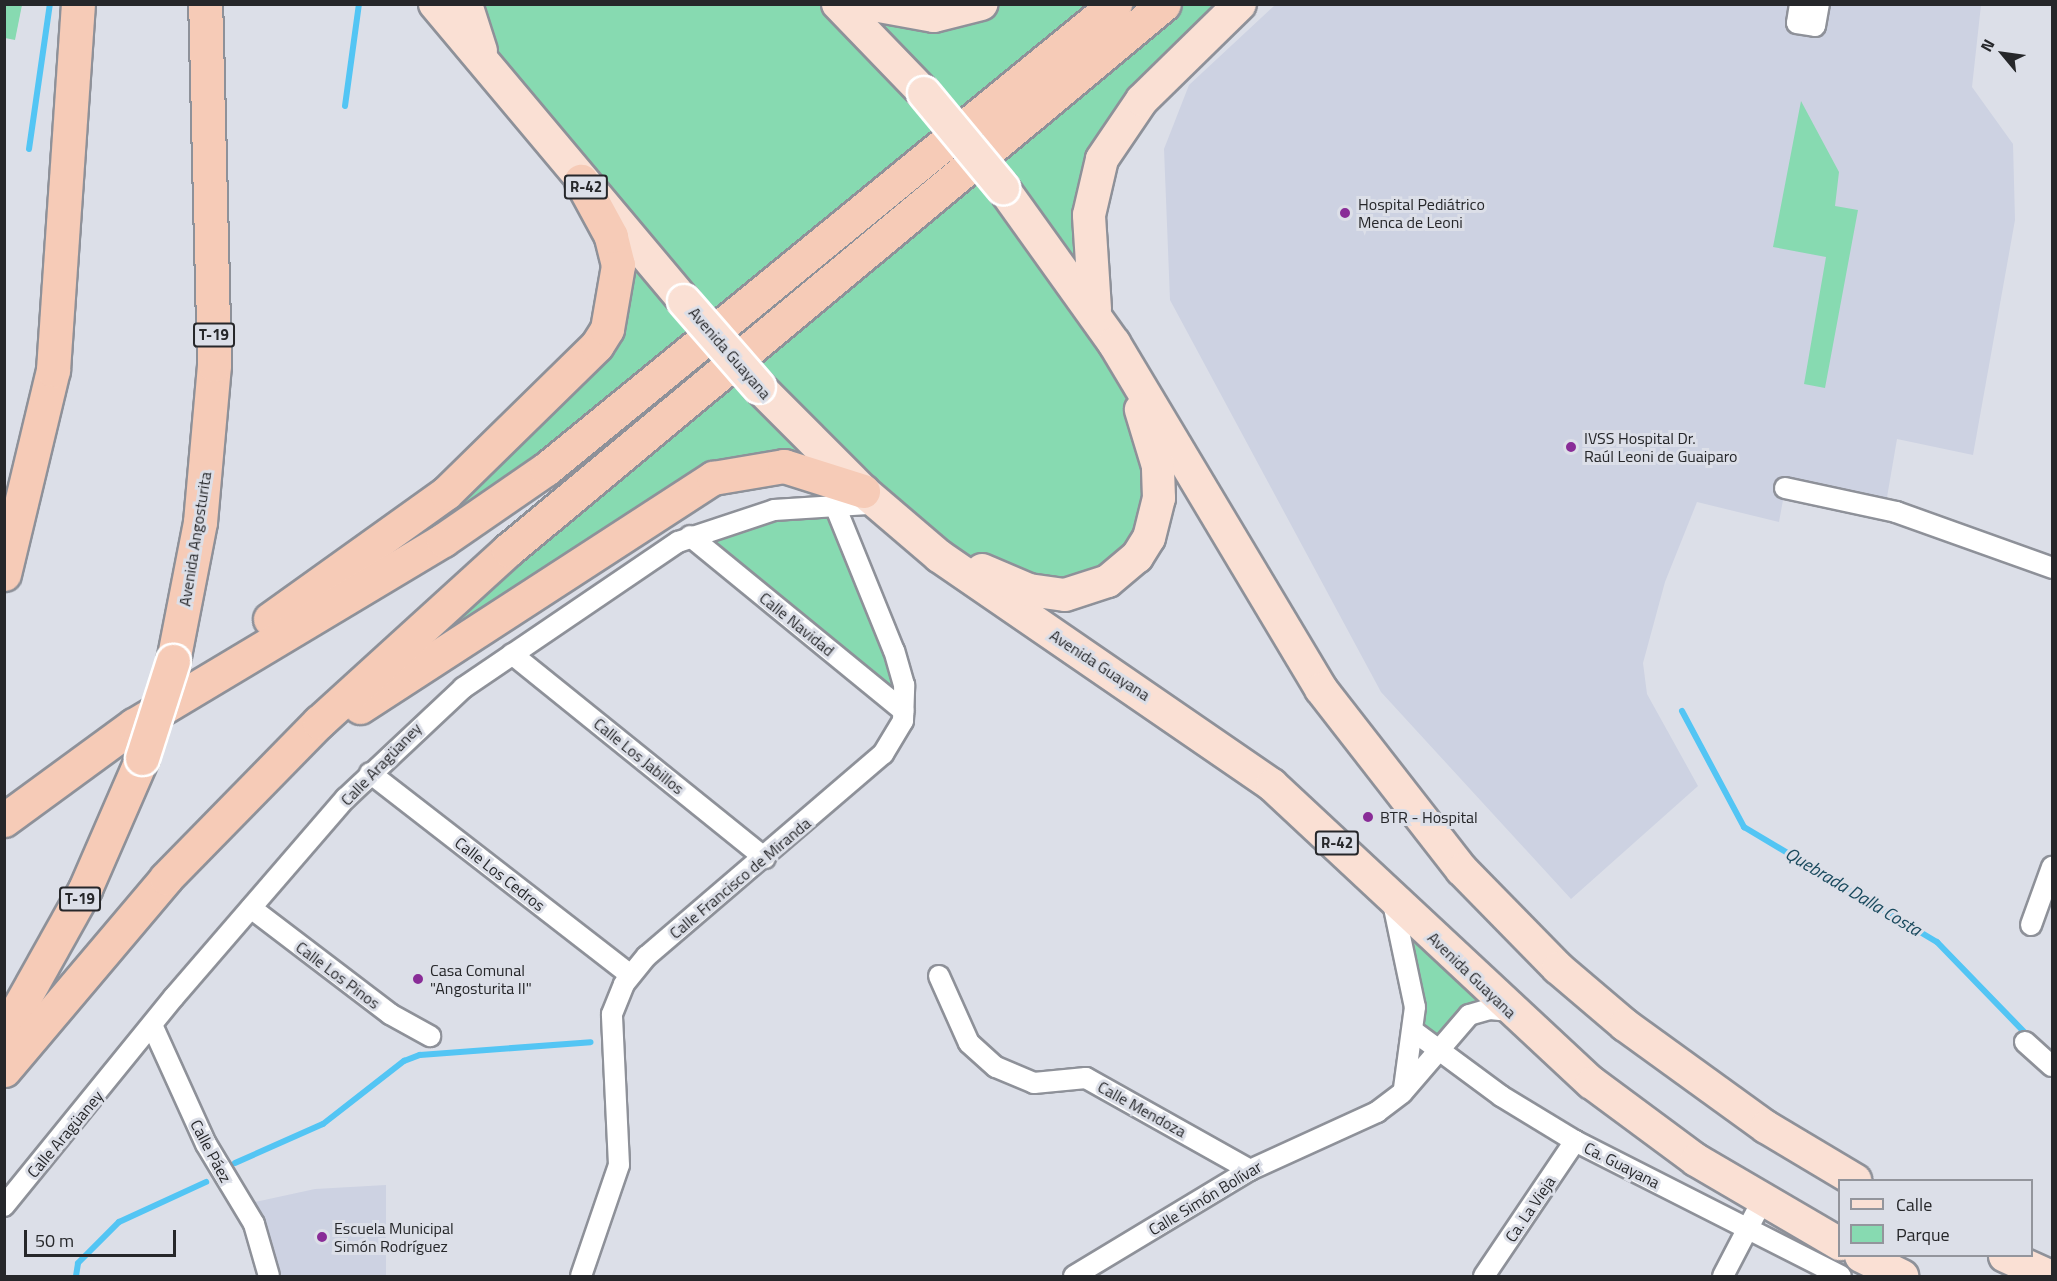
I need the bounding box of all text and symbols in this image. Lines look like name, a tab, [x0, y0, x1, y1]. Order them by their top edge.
north arrow	[1973, 24, 2033, 84]
text: N	[1974, 35, 2000, 56]
road number: R-42	[564, 175, 608, 199]
place label: Hospital Pediátrico Menca de Leoni	[1358, 194, 1485, 232]
marker: Hospital Pediátrico Menca de Leoni	[1336, 204, 1354, 222]
street label: Avenida Guayana	[685, 303, 775, 403]
road number: T-19	[193, 323, 235, 347]
place label: IVSS Hospital Dr. Raúl Leoni de Guaiparo	[1584, 428, 1738, 466]
marker: IVSS Hospital Dr. Raúl Leoni de Guaiparo	[1562, 438, 1580, 456]
street label: Avenida Angosturita	[175, 470, 215, 608]
street label: Calle Navidad	[756, 588, 838, 660]
street label: Avenida Guayana	[1046, 626, 1154, 704]
street label: Calle Los Jabillos	[590, 714, 688, 798]
street label: Calle Aragüaney	[337, 719, 425, 809]
place label: BTR - Hospital	[1380, 807, 1478, 827]
marker: BTR - Hospital	[1361, 810, 1375, 824]
street label: Calle Francisco de Miranda	[666, 813, 814, 943]
road number: R-42	[1314, 831, 1360, 855]
street label: Calle Los Cedros	[451, 833, 549, 915]
water label: Quebrada Dalla Costa	[1781, 843, 1925, 941]
road number: T-19	[59, 887, 101, 911]
street label: Avenida Guayana	[1424, 928, 1520, 1022]
street label: Calle Los Pinos	[292, 937, 384, 1013]
place label: Casa Comunal "Angosturita II"	[430, 960, 532, 998]
marker: Casa Comunal "Angosturita II"	[411, 972, 425, 986]
street label: Calle Mendoza	[1095, 1077, 1189, 1141]
street label: Calle Aragüaney	[23, 1087, 107, 1181]
street label: Calle Páez	[186, 1116, 236, 1186]
street label: Ca. Guayana	[1581, 1138, 1663, 1192]
street label: Calle Simón Bolívar	[1145, 1157, 1265, 1239]
street label: Ca. La Vieja	[1501, 1172, 1559, 1246]
legend	[1838, 1179, 2033, 1257]
text: Calle	[1896, 1191, 1932, 1218]
scale bar	[27, 1218, 178, 1256]
place label: Escuela Municipal Simón Rodríguez	[334, 1218, 454, 1256]
text: Parque	[1896, 1221, 1950, 1248]
text: 50 m	[35, 1227, 74, 1254]
marker: Escuela Municipal Simón Rodríguez	[315, 1230, 329, 1244]

